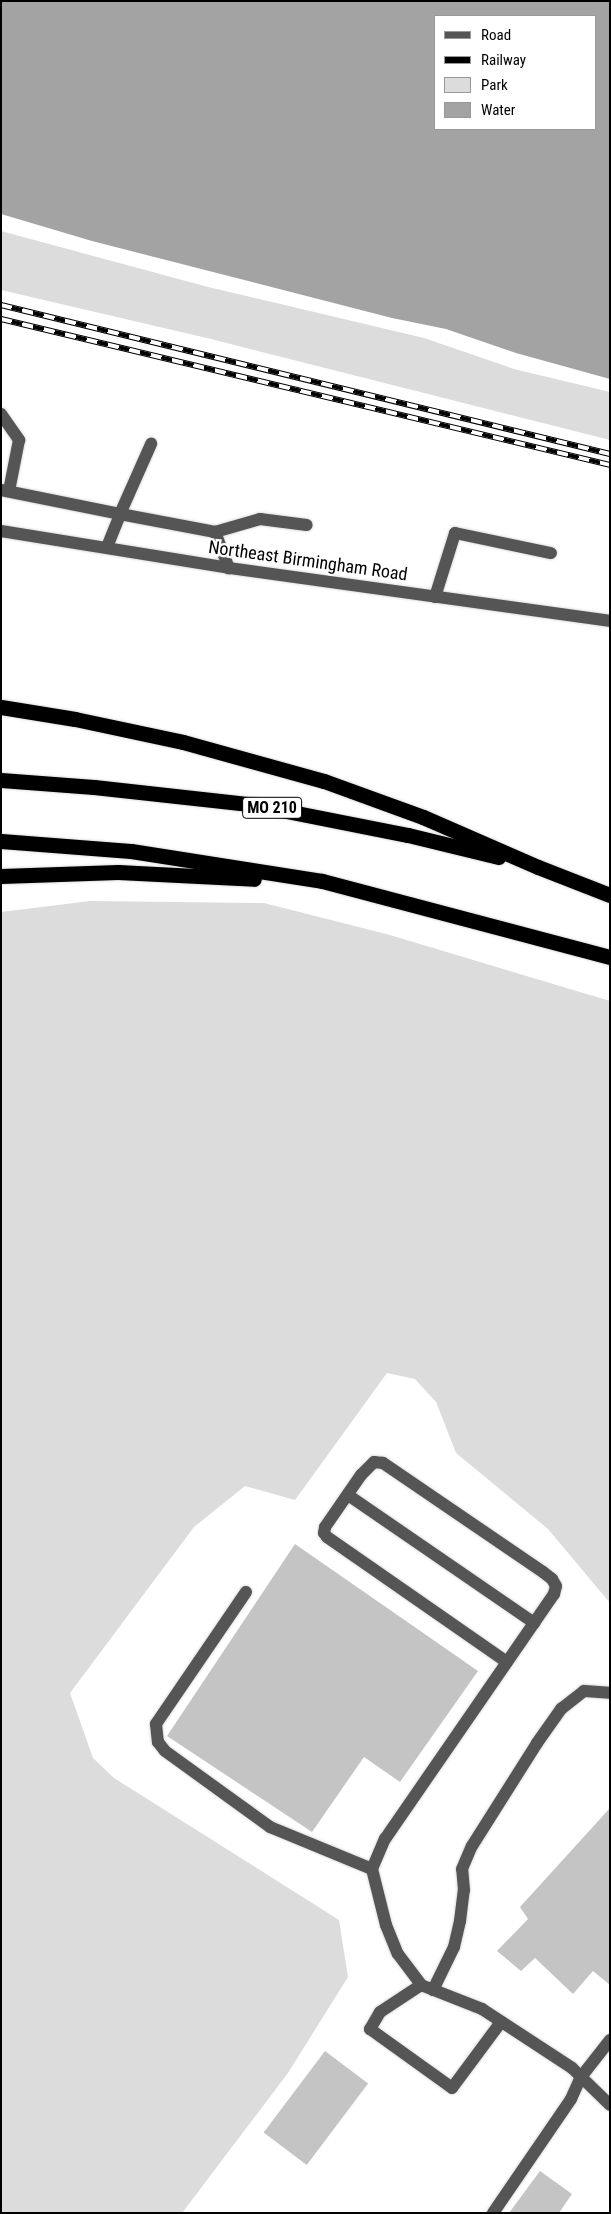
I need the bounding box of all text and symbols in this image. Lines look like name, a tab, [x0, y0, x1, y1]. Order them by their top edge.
legend	[434, 15, 596, 130]
text: Road	[481, 26, 511, 44]
text: Railway	[481, 51, 526, 69]
text: Park	[481, 76, 508, 94]
text: Water	[481, 101, 515, 119]
street label: Northeast Birmingham Road	[207, 536, 409, 586]
road number: MO 210	[242, 794, 302, 821]

